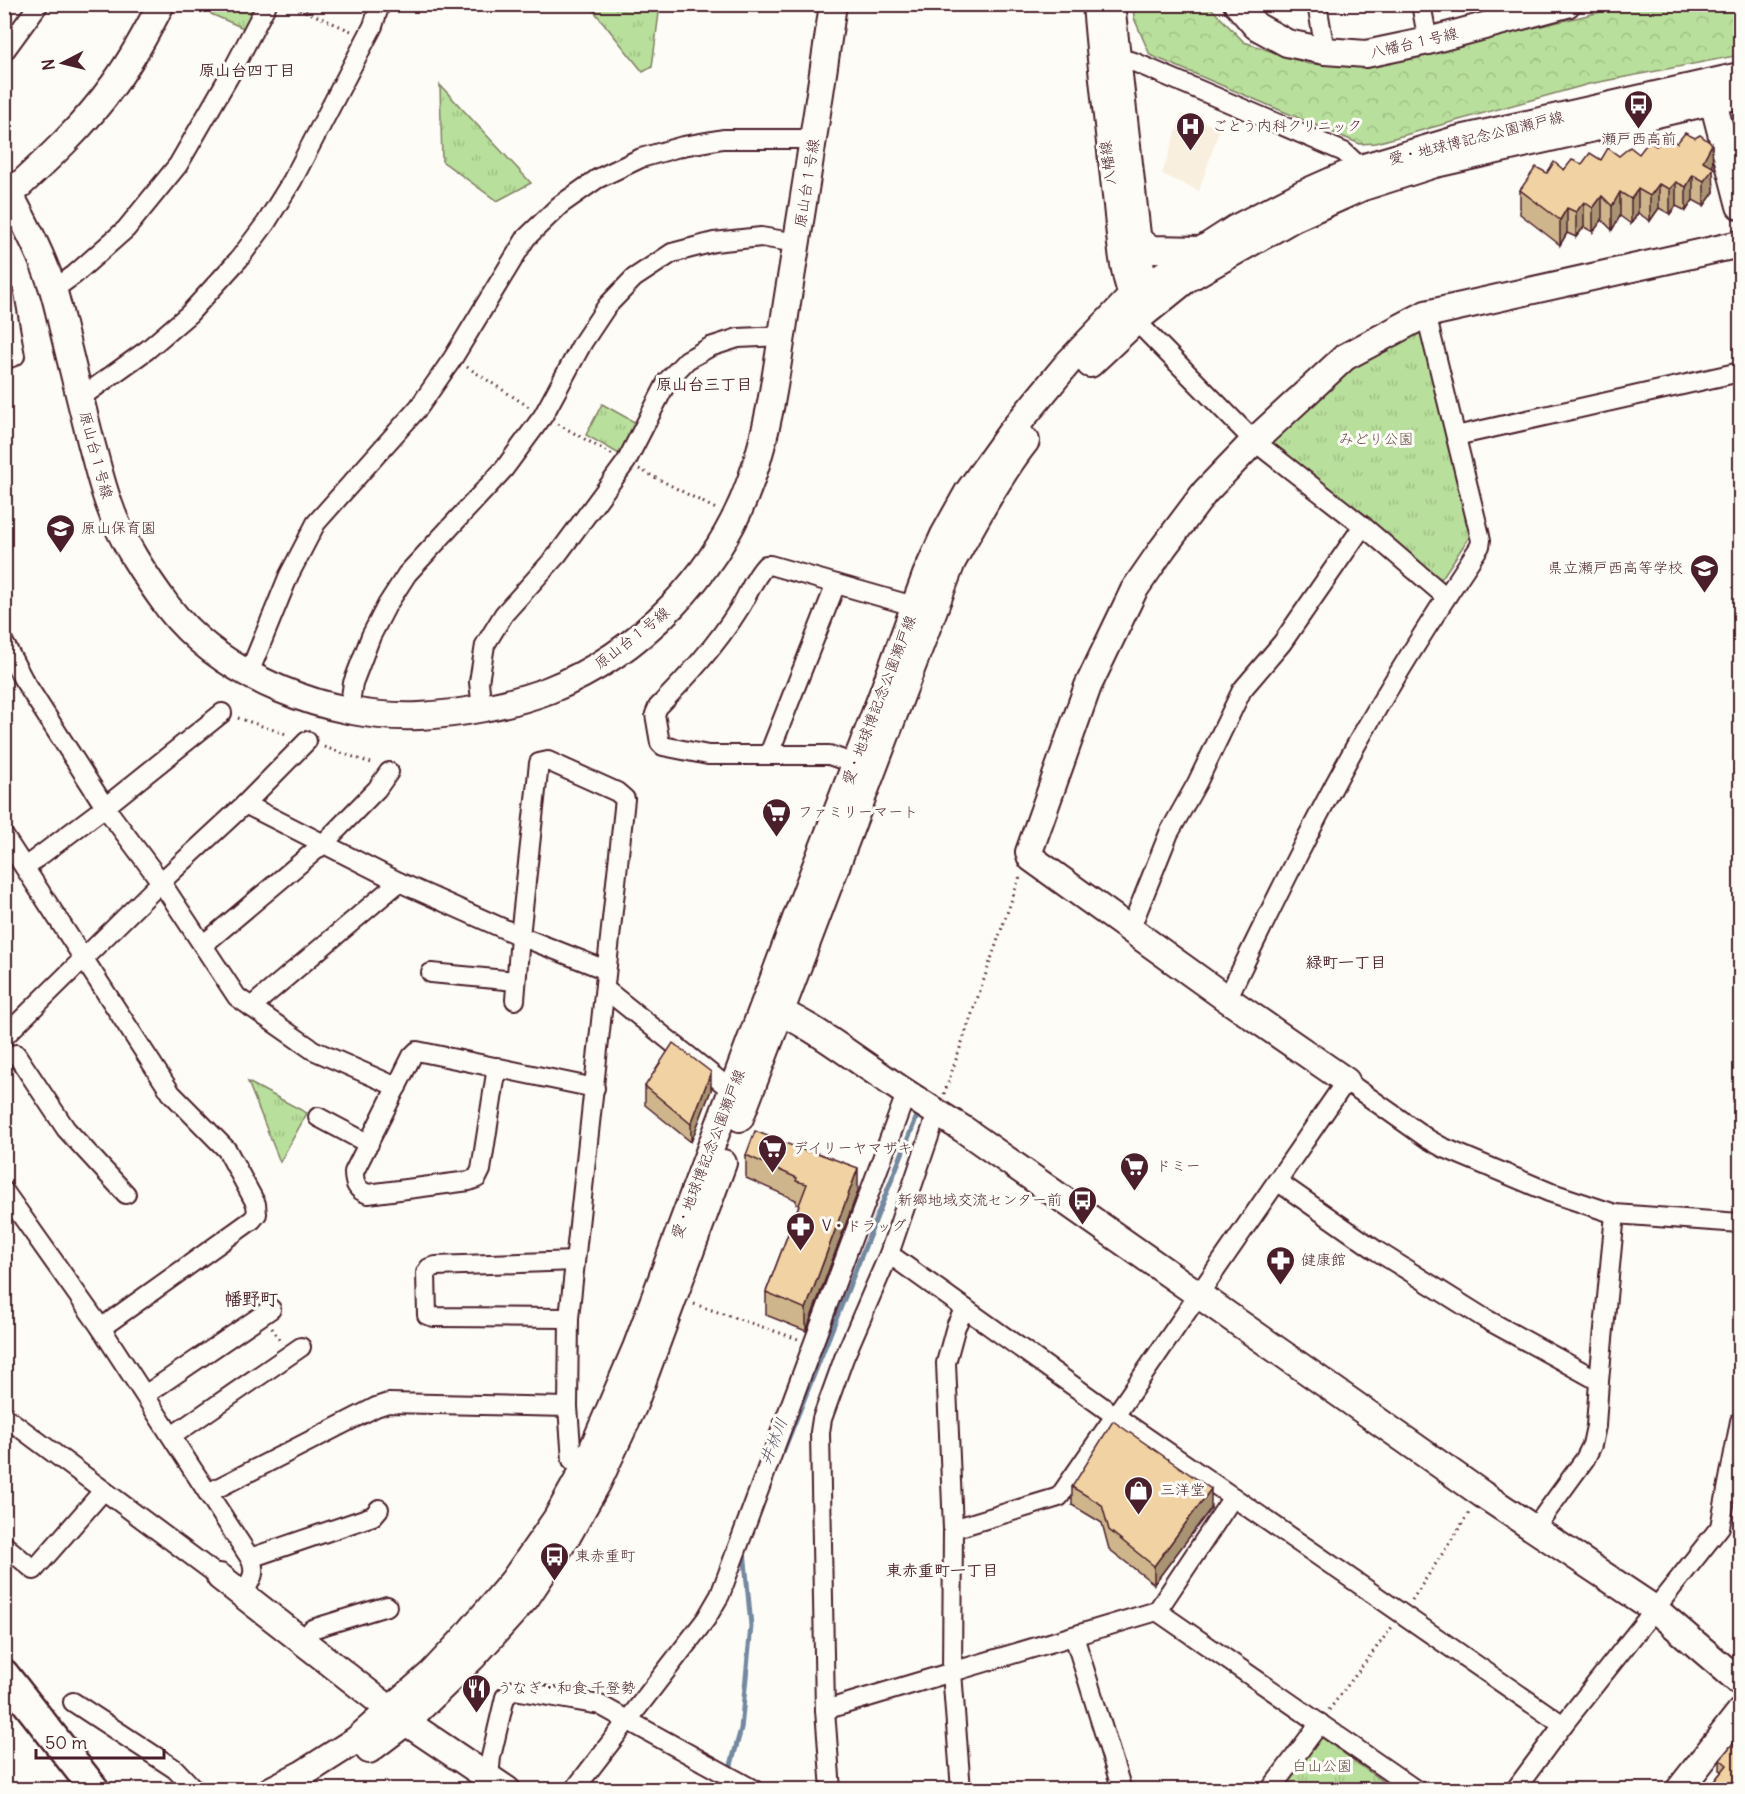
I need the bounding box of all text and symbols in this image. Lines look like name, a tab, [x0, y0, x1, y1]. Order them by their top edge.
street label: 八幡台１号線	[1368, 23, 1460, 62]
north arrow	[33, 33, 93, 93]
text: N	[38, 58, 59, 72]
district label: 原山台四丁目	[199, 60, 295, 80]
bus stop icon: 瀬戸西高前	[1623, 88, 1655, 130]
street label: 愛・地球博記念公園瀬戸線	[1386, 107, 1566, 169]
hospital icon: ごとう内科クリニック	[1175, 110, 1207, 152]
place label: ごとう内科クリニック	[1212, 116, 1362, 135]
place label: 瀬戸西高前	[1601, 129, 1677, 148]
street label: 原山台１号線	[790, 137, 823, 229]
street label: 八幡線	[1095, 140, 1120, 187]
district label: 原山台三丁目	[656, 374, 752, 394]
street label: 原山台１号線	[76, 409, 117, 501]
park label: みどり公園	[1338, 429, 1414, 448]
school or university icon: 原山保育園	[44, 512, 76, 554]
place label: 原山保育園	[81, 518, 156, 537]
school or university icon: 県立瀬戸西高等学校	[1688, 552, 1720, 594]
place label: 県立瀬戸西高等学校	[1548, 558, 1683, 577]
street label: 原山台１号線	[590, 602, 673, 673]
street label: 愛・地球博記念公園瀬戸線	[837, 612, 920, 787]
supermarket icon: ファミリーマート	[761, 796, 793, 838]
place label: ファミリーマート	[798, 802, 918, 821]
district label: 緑町一丁目	[1306, 952, 1386, 972]
street label: 愛・地球博記念公園瀬戸線	[666, 1066, 749, 1241]
supermarket icon: デイリーヤマザキ	[756, 1132, 788, 1174]
place label: デイリーヤマザキ	[793, 1138, 912, 1157]
supermarket icon: ドミー	[1119, 1150, 1151, 1192]
place label: ドミー	[1156, 1156, 1201, 1175]
bus stop icon: 新郷地域交流センター前	[1067, 1184, 1099, 1226]
place label: 新郷地域交流センター前	[898, 1190, 1062, 1209]
pharmacy icon: V・ドラッグ	[785, 1210, 817, 1252]
place label: V・ドラッグ	[822, 1216, 906, 1235]
pharmacy icon: 健康館	[1264, 1244, 1296, 1286]
place label: 健康館	[1301, 1250, 1346, 1269]
district label: 幡野町	[224, 1287, 278, 1310]
water label: 井林川	[755, 1415, 791, 1467]
shop icon: 三洋堂	[1123, 1474, 1155, 1516]
place label: 三洋堂	[1160, 1480, 1205, 1499]
bus stop icon: 東赤重町	[538, 1540, 570, 1582]
place label: 東赤重町	[575, 1546, 636, 1565]
district label: 東赤重町一丁目	[886, 1560, 998, 1580]
restaurant icon: うなぎ・和食 千登勢	[460, 1672, 492, 1714]
place label: うなぎ・和食 千登勢	[497, 1678, 636, 1697]
scale bar	[36, 1722, 164, 1760]
text: 50 m	[45, 1731, 87, 1754]
park label: 白山公園	[1292, 1756, 1352, 1775]

